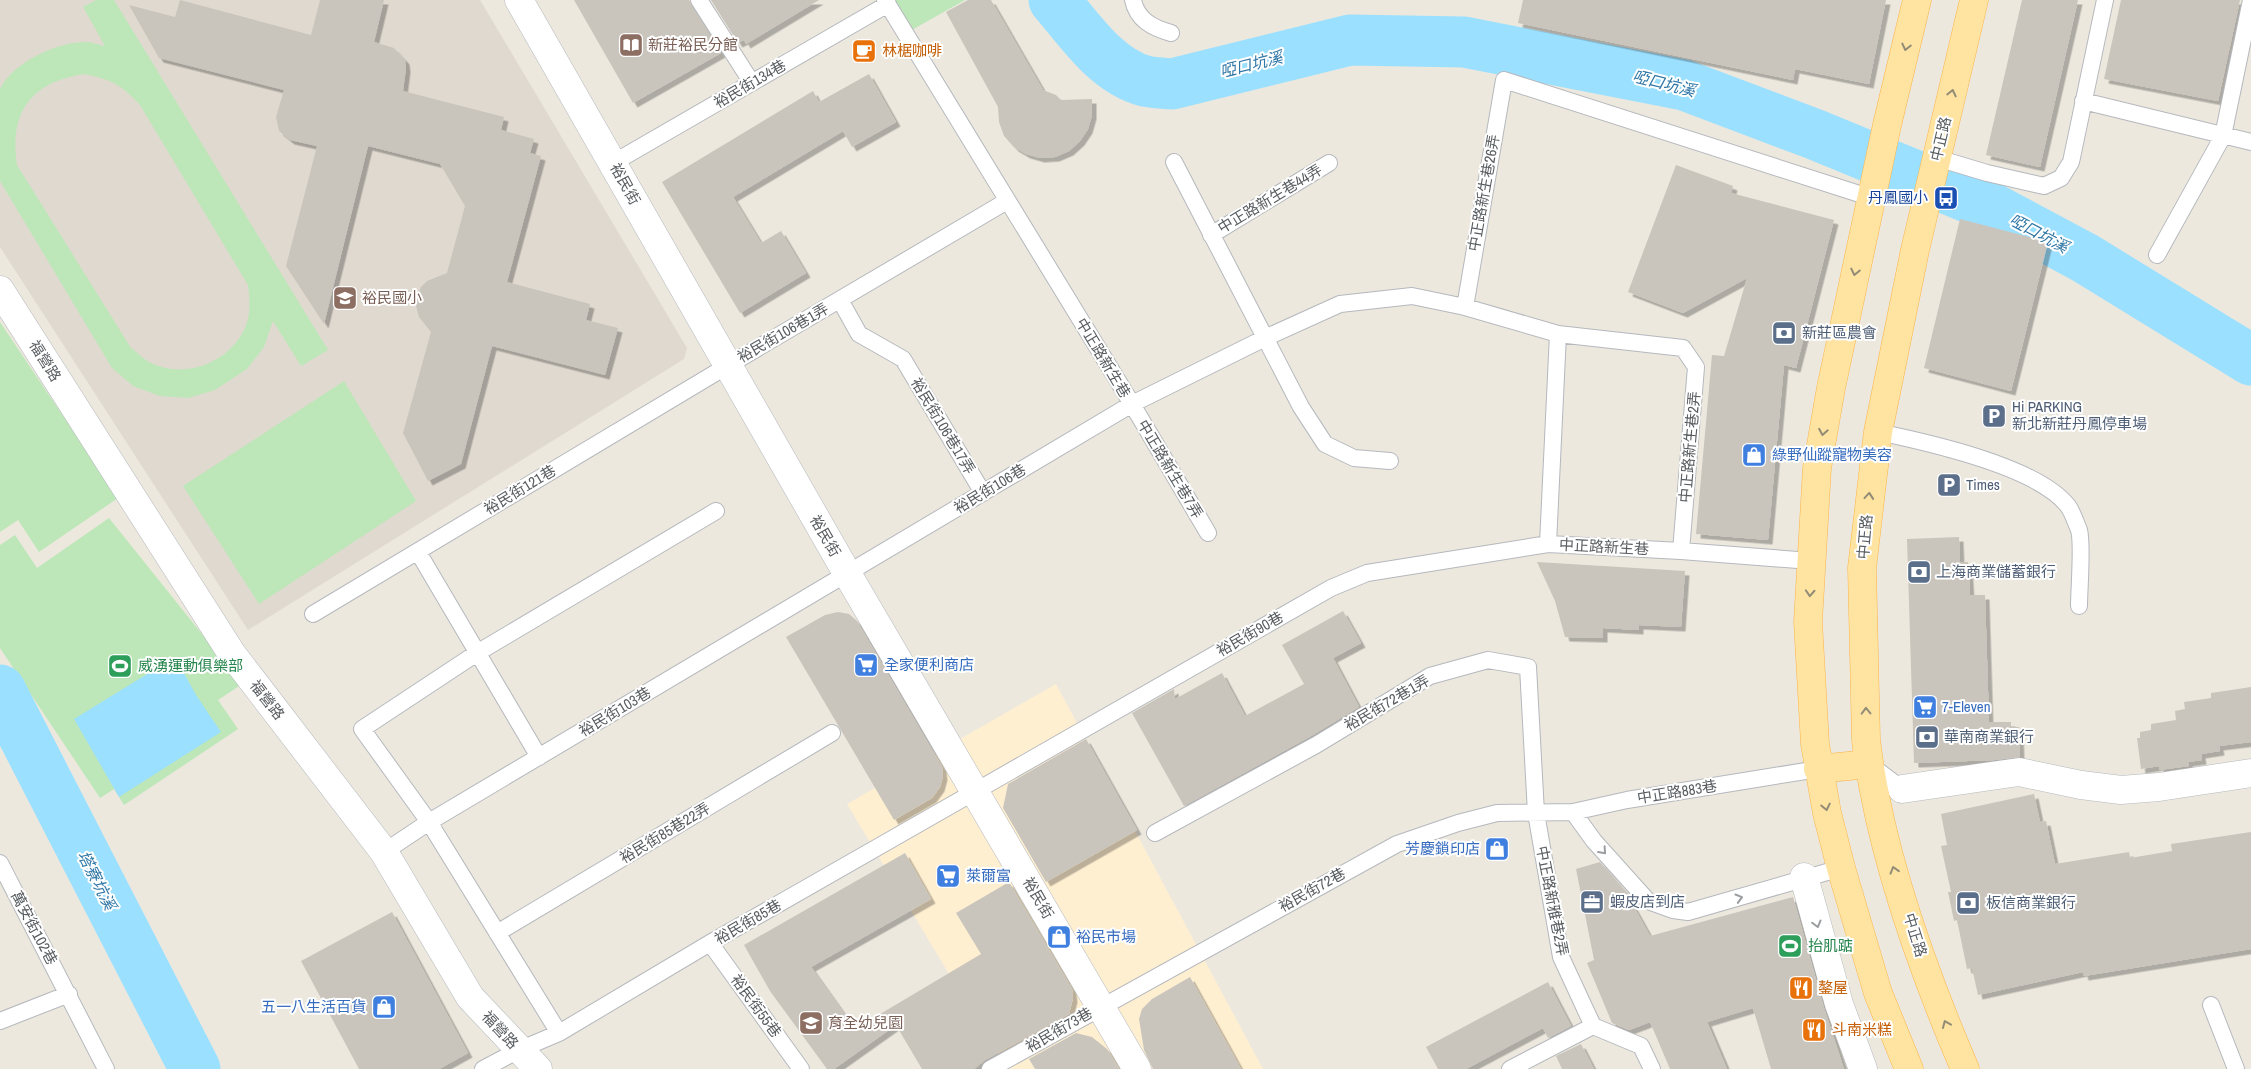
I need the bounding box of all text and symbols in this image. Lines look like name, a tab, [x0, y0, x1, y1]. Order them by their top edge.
library icon: 新莊裕民分館	[618, 32, 644, 58]
place label: 新莊裕民分館	[648, 34, 738, 55]
cafe icon: 林椐咖啡	[851, 38, 877, 64]
place label: 林椐咖啡	[882, 40, 942, 61]
one-way arrow	[1901, 43, 1912, 52]
water label: 啞口坑溪	[1217, 45, 1287, 82]
street label: 裕民街134巷	[710, 54, 790, 113]
water label: 啞口坑溪	[1630, 65, 1700, 102]
one-way arrow	[1946, 89, 1957, 98]
street label: 中正路	[1925, 115, 1956, 163]
street label: 中正路新生巷26弄	[1463, 133, 1504, 253]
street label: 裕民街	[605, 159, 646, 209]
street label: 中正路新生巷44弄	[1213, 159, 1326, 238]
bus stop icon: 丹鳳國小	[1933, 185, 1959, 211]
place label: 丹鳳國小	[1868, 187, 1928, 208]
water label: 啞口坑溪	[2006, 208, 2074, 259]
one-way arrow	[1850, 268, 1861, 277]
school or university icon: 裕民國小	[332, 285, 358, 311]
place label: 裕民國小	[362, 287, 422, 308]
street label: 裕民街106巷1弄	[733, 298, 832, 367]
street label: 中正路新生巷	[1071, 314, 1136, 402]
bank icon: 新莊區農會	[1771, 320, 1797, 346]
place label: 新莊區農會	[1802, 322, 1877, 343]
street label: 福營路	[25, 336, 66, 385]
street label: 裕民街106巷17弄	[906, 374, 981, 478]
street label: 中正路新生巷2弄	[1674, 390, 1705, 504]
place label: Hi PARKING 新北新莊丹鳳停車場	[2012, 396, 2147, 434]
parking icon: Hi PARKING 新北新莊丹鳳停車場	[1981, 403, 2007, 429]
street label: 中正路新生巷7弄	[1133, 415, 1208, 522]
one-way arrow	[1819, 427, 1829, 436]
shop icon: 綠野仙蹤寵物美容	[1741, 442, 1767, 468]
place label: 綠野仙蹤寵物美容	[1772, 444, 1892, 465]
street label: 裕民街106巷	[950, 459, 1030, 518]
street label: 裕民街121巷	[480, 460, 560, 519]
parking icon: Times	[1936, 472, 1962, 498]
place label: Times	[1966, 474, 2000, 495]
one-way arrow	[1863, 492, 1874, 500]
street label: 裕民街	[805, 511, 846, 560]
street label: 中正路	[1852, 514, 1877, 560]
street label: 中正路新生巷	[1559, 534, 1650, 559]
bank icon: 上海商業儲蓄銀行	[1906, 559, 1932, 585]
place label: 上海商業儲蓄銀行	[1936, 561, 2056, 582]
one-way arrow	[1804, 590, 1815, 598]
street label: 裕民街90巷	[1213, 606, 1287, 661]
supermarket icon: 全家便利商店	[853, 652, 879, 678]
sports icon: 威湧運動俱樂部	[107, 653, 133, 679]
place label: 全家便利商店	[884, 654, 974, 675]
place label: 威湧運動俱樂部	[138, 655, 243, 676]
street label: 裕民街72巷1弄	[1340, 670, 1433, 736]
street label: 福營路	[245, 675, 290, 724]
street label: 裕民街103巷	[575, 682, 655, 741]
supermarket icon: 7-Eleven	[1912, 694, 1938, 720]
place label: 7-Eleven	[1942, 696, 1991, 717]
one-way arrow	[1860, 707, 1871, 715]
bank icon: 華南商業銀行	[1914, 724, 1940, 750]
place label: 華南商業銀行	[1944, 726, 2034, 747]
street label: 中正路883巷	[1636, 775, 1718, 808]
street label: 裕民街85巷22弄	[615, 797, 714, 868]
one-way arrow	[1820, 803, 1831, 812]
shop icon: 芳慶鎖印店	[1484, 836, 1510, 862]
place label: 芳慶鎖印店	[1405, 838, 1480, 859]
street label: 中正路新雅巷2弄	[1532, 844, 1573, 958]
one-way arrow	[1597, 845, 1606, 854]
water label: 塔寮坑溪	[73, 846, 122, 915]
supermarket icon: 萊爾富	[935, 863, 961, 889]
street label: 裕民街72巷	[1274, 863, 1349, 917]
place label: 萊爾富	[966, 865, 1011, 886]
one-way arrow	[1890, 867, 1900, 875]
street label: 裕民街	[1018, 873, 1059, 922]
street label: 萬安街102巷	[6, 887, 63, 968]
office icon: 蝦皮店到店	[1579, 889, 1605, 915]
bank icon: 板信商業銀行	[1955, 890, 1981, 916]
place label: 蝦皮店到店	[1610, 891, 1685, 912]
place label: 板信商業銀行	[1986, 892, 2076, 913]
one-way arrow	[1734, 893, 1742, 903]
street label: 裕民街85巷	[711, 894, 785, 949]
street label: 中正路	[1899, 910, 1932, 959]
one-way arrow	[1811, 920, 1822, 929]
shop icon: 裕民市場	[1046, 924, 1072, 950]
place label: 裕民市場	[1076, 926, 1136, 947]
sports icon: 抬肌踮	[1777, 933, 1803, 959]
place label: 抬肌踮	[1808, 935, 1853, 956]
street label: 裕民街55巷	[726, 970, 787, 1042]
restaurant icon: 鏊屋	[1788, 975, 1814, 1001]
place label: 鏊屋	[1818, 977, 1848, 998]
shop icon: 五一八生活百貨	[371, 994, 397, 1020]
place label: 五一八生活百貨	[261, 996, 366, 1017]
street label: 裕民街73巷	[1022, 1002, 1096, 1057]
street label: 福營路	[477, 1006, 523, 1053]
school or university icon: 育全幼兒園	[798, 1010, 824, 1036]
place label: 育全幼兒園	[828, 1012, 903, 1033]
restaurant icon: 斗南米糕	[1801, 1017, 1827, 1043]
place label: 斗南米糕	[1832, 1019, 1892, 1040]
one-way arrow	[1941, 1020, 1952, 1029]

